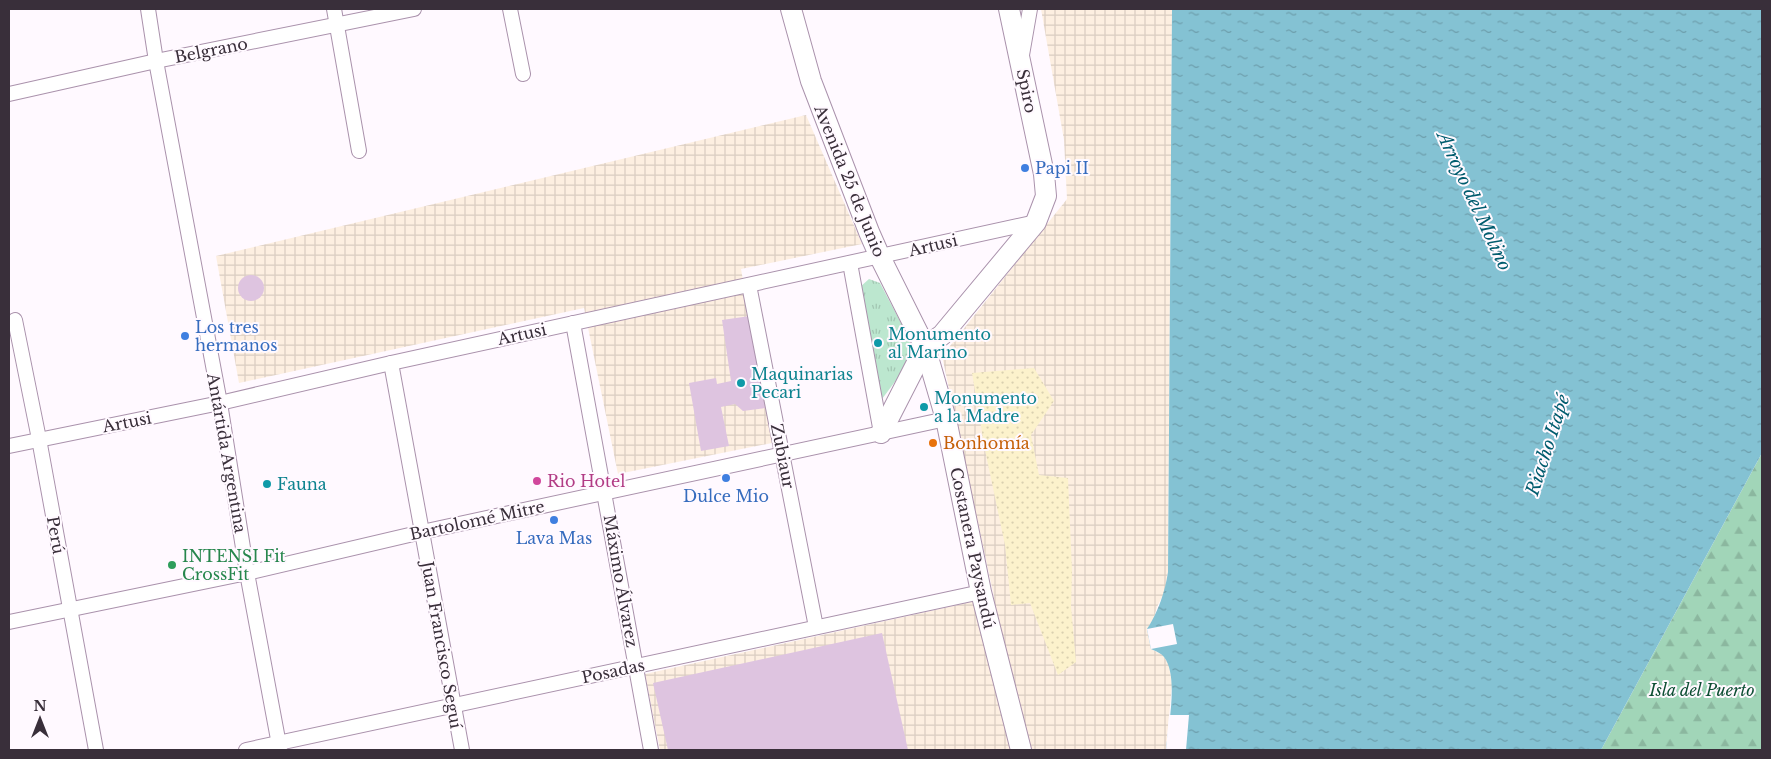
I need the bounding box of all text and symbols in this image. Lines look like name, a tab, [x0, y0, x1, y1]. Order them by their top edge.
street label: Belgrano	[173, 33, 249, 67]
street label: Spiro	[1013, 67, 1041, 115]
street label: Avenida 25 de Junio	[810, 101, 890, 260]
water label: Arroyo del Molino	[1431, 126, 1516, 274]
place label: Papi II	[1035, 158, 1089, 178]
marker: Papi II	[1019, 162, 1031, 174]
street label: Artusi	[906, 230, 960, 261]
place label: Los tres hermanos	[195, 317, 278, 355]
street label: Artusi	[495, 319, 549, 349]
place label: Monumento al Marino	[888, 324, 991, 362]
marker: Los tres hermanos	[179, 330, 191, 342]
marker: Monumento al Marino	[872, 337, 884, 349]
place label: Maquinarias Pecari	[751, 364, 853, 402]
street label: Antártida Argentina	[203, 371, 251, 535]
marker: Maquinarias Pecari	[735, 377, 747, 389]
place label: Monumento a la Madre	[934, 388, 1037, 426]
water label: Riacho Itapé	[1521, 390, 1575, 499]
marker: Monumento a la Madre	[918, 401, 930, 413]
street label: Artusi	[100, 407, 154, 437]
street label: Zubiaur	[767, 422, 799, 491]
place label: Bonhomía	[943, 433, 1030, 453]
marker: Bonhomía	[927, 437, 939, 449]
street label: Costanera Paysandú	[946, 465, 1000, 631]
place label: Rio Hotel	[547, 471, 625, 491]
marker: Dulce Mio	[720, 472, 732, 484]
place label: Fauna	[277, 474, 327, 494]
marker: Rio Hotel	[531, 475, 543, 487]
marker: Fauna	[261, 478, 273, 490]
place label: Dulce Mio	[683, 486, 769, 506]
street label: Bartolomé Mitre	[408, 496, 546, 544]
street label: Máximo Álvarez	[599, 513, 643, 649]
marker: Lava Mas	[548, 514, 560, 526]
street label: Perú	[43, 515, 69, 556]
place label: Lava Mas	[516, 528, 592, 548]
place label: INTENSI Fit CrossFit	[182, 546, 286, 584]
street label: Juan Francisco Seguí	[417, 558, 467, 731]
marker: INTENSI Fit CrossFit	[166, 559, 178, 571]
street label: Posadas	[580, 655, 646, 687]
park label: Isla del Puerto	[1648, 680, 1755, 700]
north arrow	[15, 694, 65, 744]
text: N	[33, 697, 47, 715]

